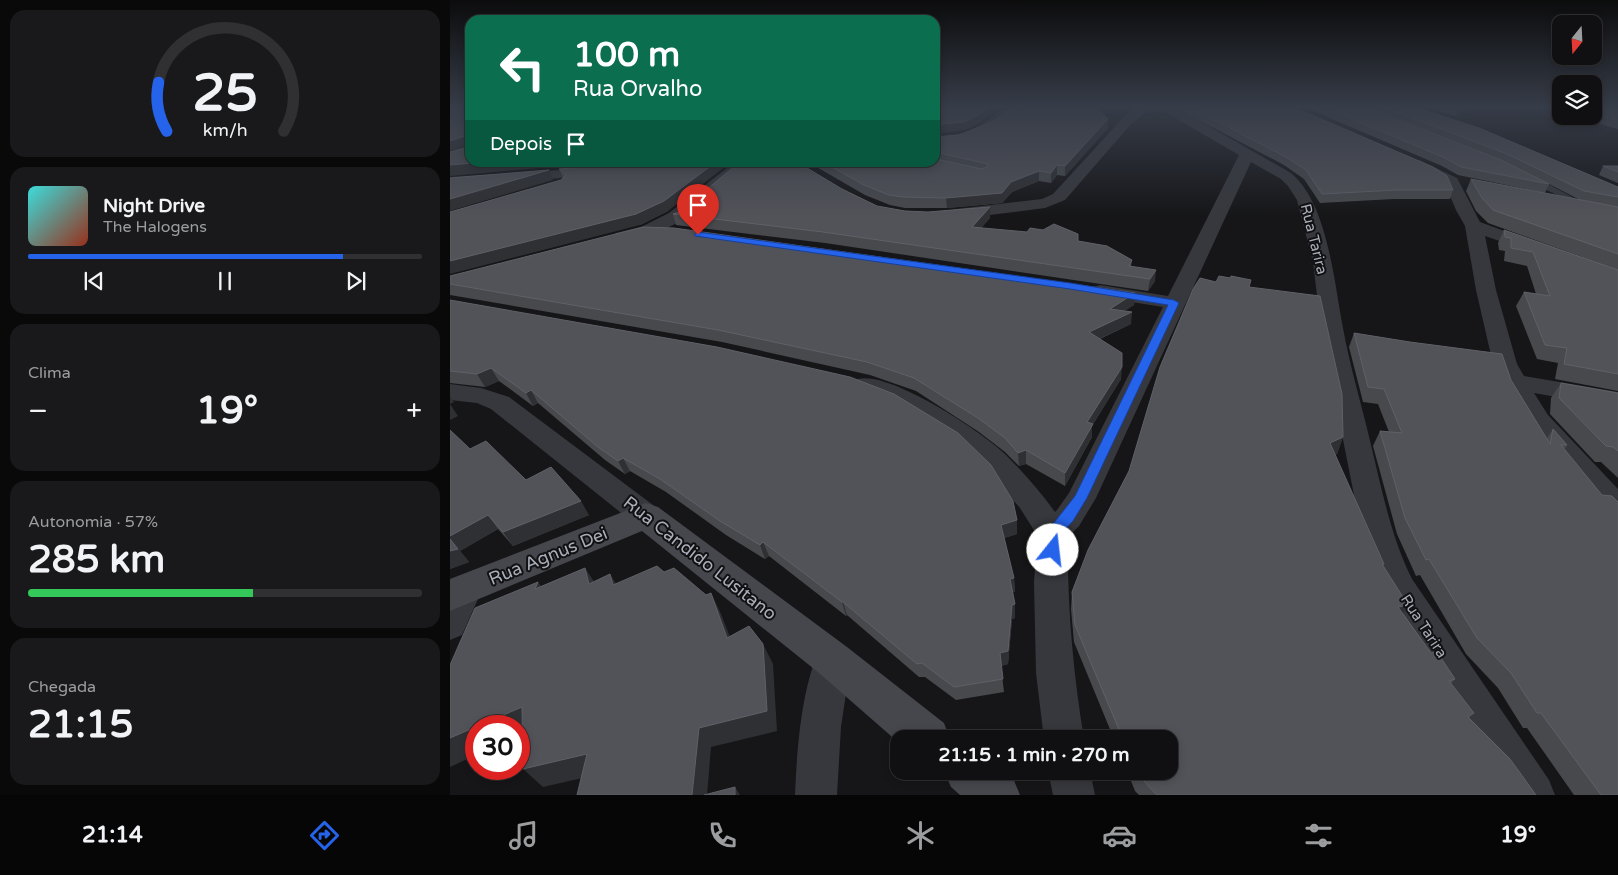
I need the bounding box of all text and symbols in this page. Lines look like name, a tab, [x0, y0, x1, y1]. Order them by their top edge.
north arrow	[1552, 15, 1602, 65]
map controls	[1552, 15, 1602, 125]
text: 100 m	[573, 34, 680, 76]
icon: left	[490, 35, 555, 100]
text: 25	[192, 62, 258, 125]
button: layers	[1552, 75, 1602, 125]
text: Rua Orvalho	[573, 76, 702, 102]
text: km/h	[203, 120, 247, 141]
icon: arrive	[562, 130, 590, 158]
text: Depois	[490, 133, 552, 155]
pin	[677, 184, 719, 235]
icon: arrive	[684, 191, 712, 219]
text: Night Drive	[103, 195, 205, 217]
street label: Rua Tarira	[1297, 202, 1331, 276]
text: The Halogens	[103, 217, 207, 237]
icon: previous	[80, 267, 108, 295]
icon: pause	[211, 267, 239, 295]
icon: next	[342, 267, 370, 295]
text: Clima	[28, 363, 71, 383]
text: 19°	[196, 388, 258, 434]
text: −	[28, 394, 48, 428]
text: +	[406, 394, 422, 428]
street label: Rua Candido Lusitano	[619, 491, 781, 625]
text: Autonomia · 57%	[28, 512, 158, 532]
street label: Rua Agnus Dei	[485, 522, 611, 590]
position arrow	[1026, 523, 1078, 575]
text: 285 km	[28, 537, 165, 583]
street label: Rua Tarira	[1397, 591, 1451, 661]
text: Chegada	[28, 677, 96, 697]
text: 21:15	[28, 702, 133, 748]
speed limit sign: 30	[465, 715, 530, 780]
text: 21:15 · 1 min · 270 m	[938, 744, 1130, 766]
icon: directions	[307, 818, 342, 853]
icon: music	[506, 818, 541, 853]
icon: phone	[705, 818, 740, 853]
icon: climate	[903, 818, 938, 853]
icon: car	[1102, 818, 1137, 853]
icon: filters	[1301, 818, 1336, 853]
text: 21:14	[82, 822, 143, 848]
text: 19°	[1500, 822, 1536, 848]

